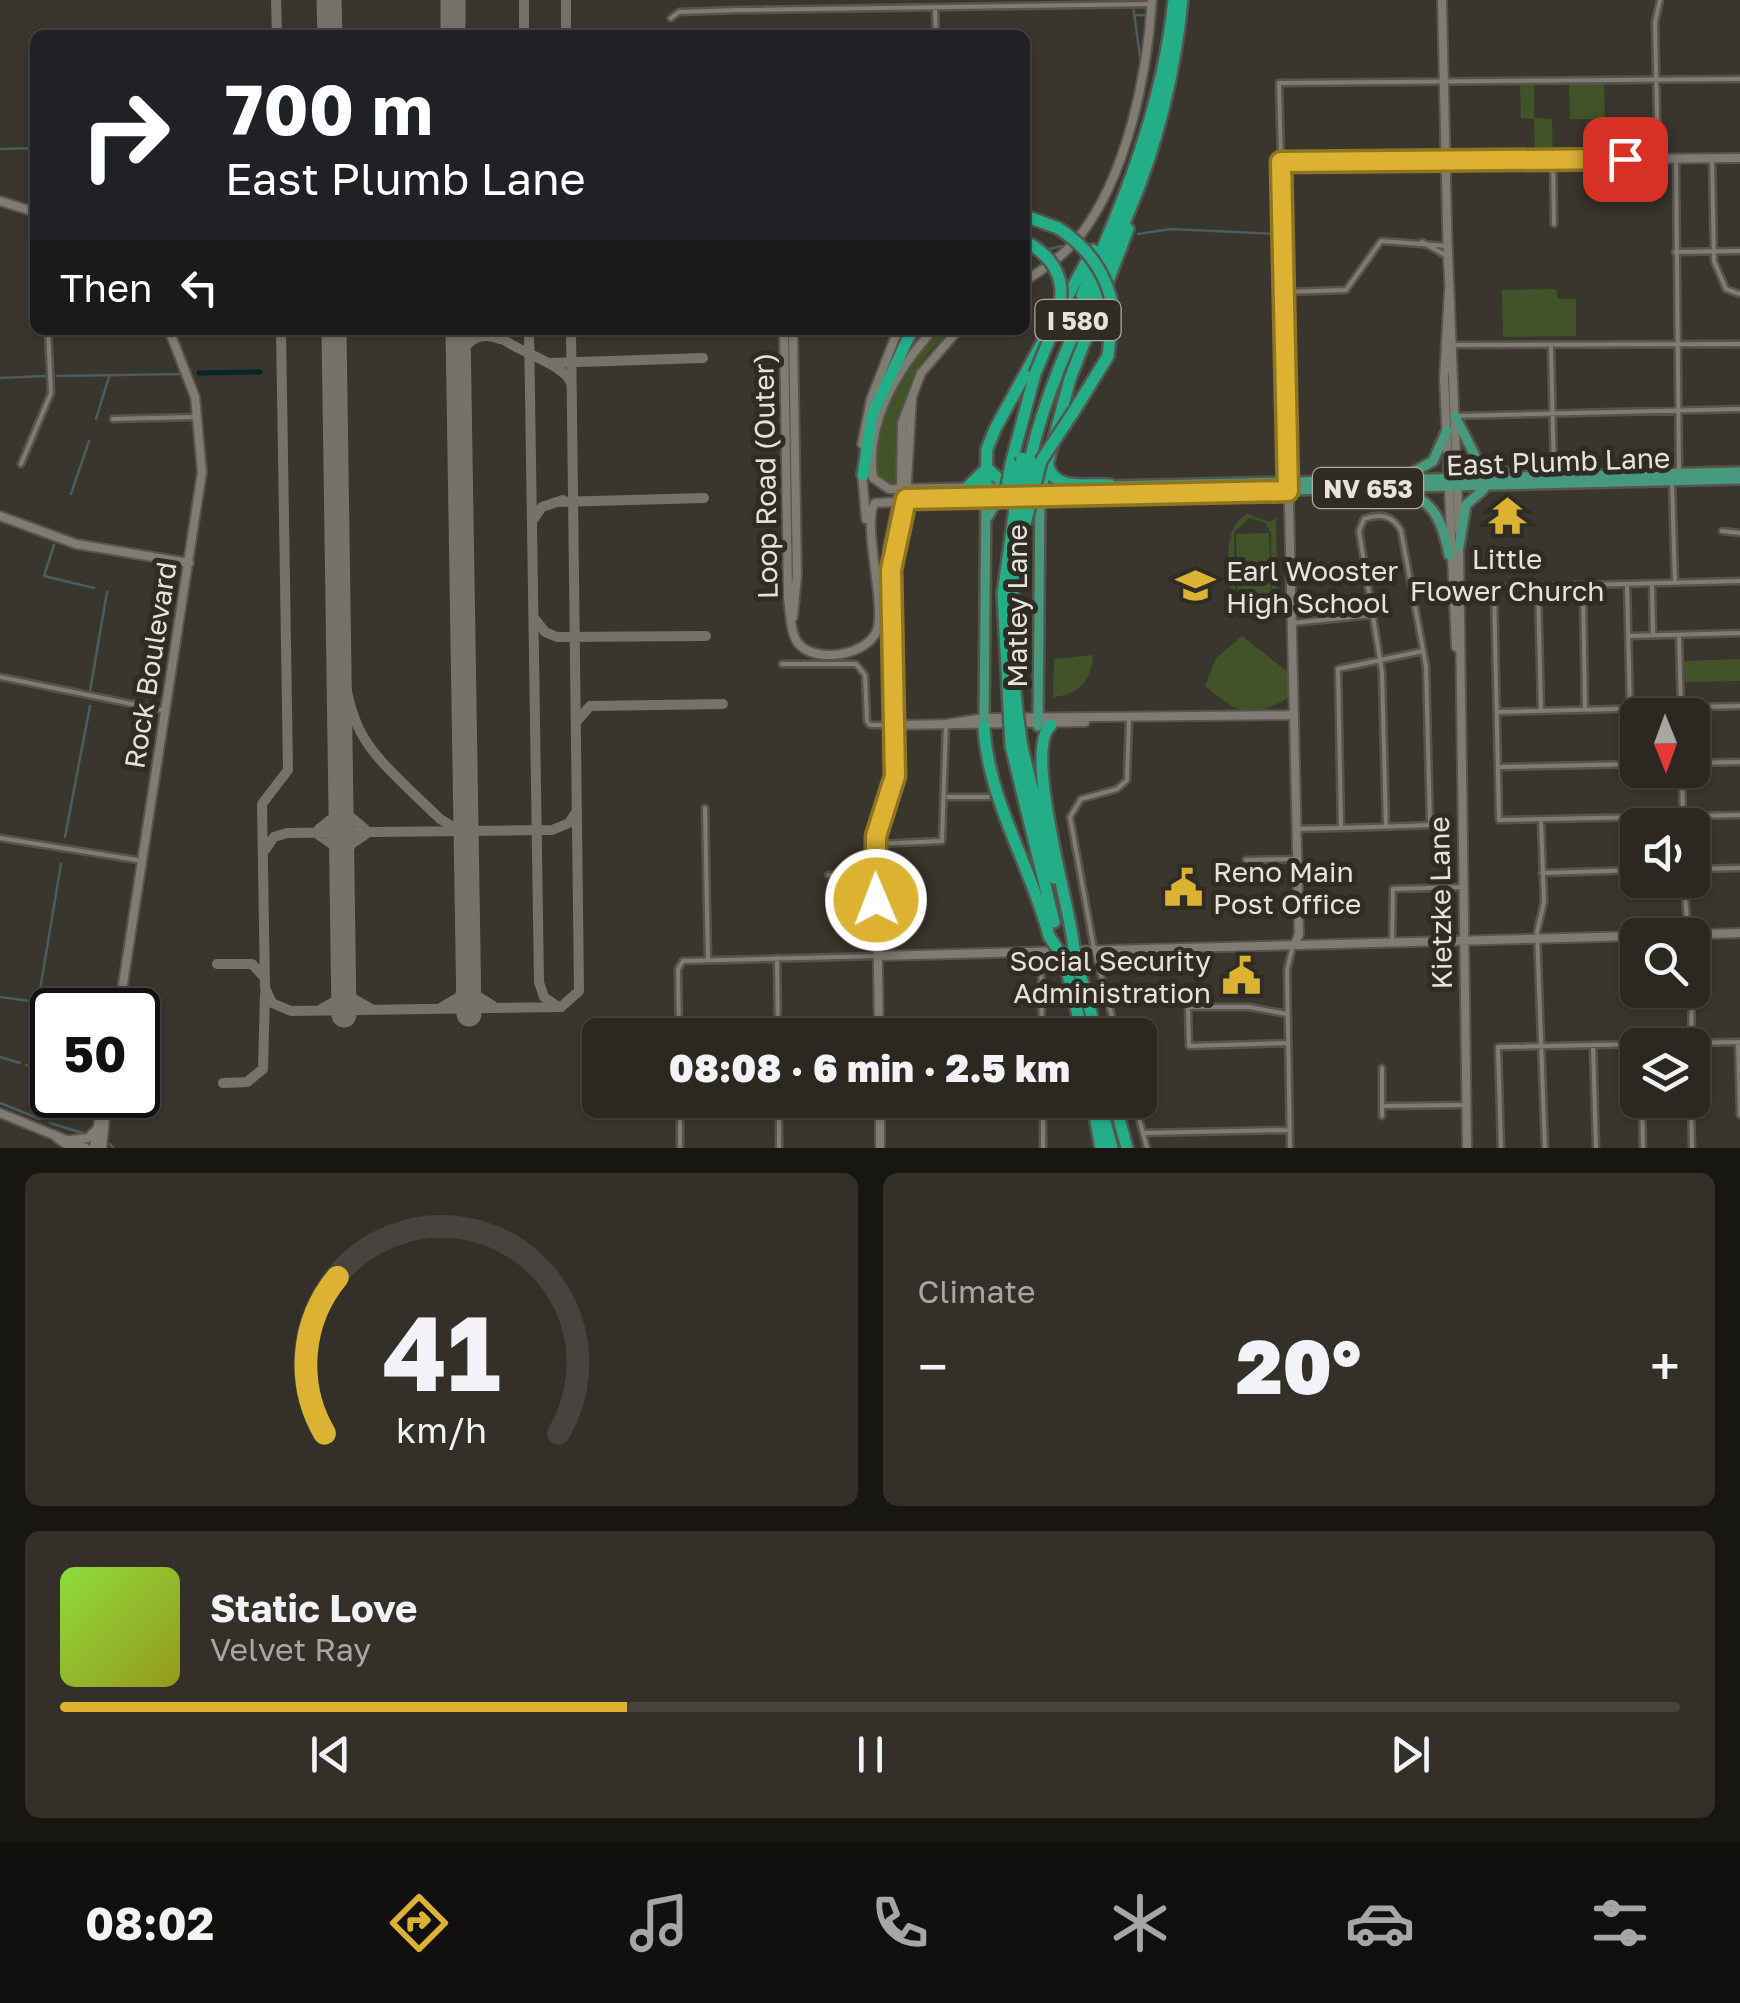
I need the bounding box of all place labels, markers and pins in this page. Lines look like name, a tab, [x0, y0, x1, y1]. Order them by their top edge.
pin	[1583, 117, 1668, 202]
temple icon: Little Flower Church	[1486, 494, 1528, 536]
place label: Little Flower Church	[1410, 542, 1604, 607]
place label: Earl Wooster High School	[1226, 554, 1398, 619]
school or university icon: Earl Wooster High School	[1175, 565, 1217, 607]
place label: Reno Main Post Office	[1213, 855, 1361, 920]
public building icon: Reno Main Post Office	[1162, 866, 1204, 908]
place label: Social Security Administration	[1010, 944, 1211, 1009]
public building icon: Social Security Administration	[1220, 955, 1262, 997]

